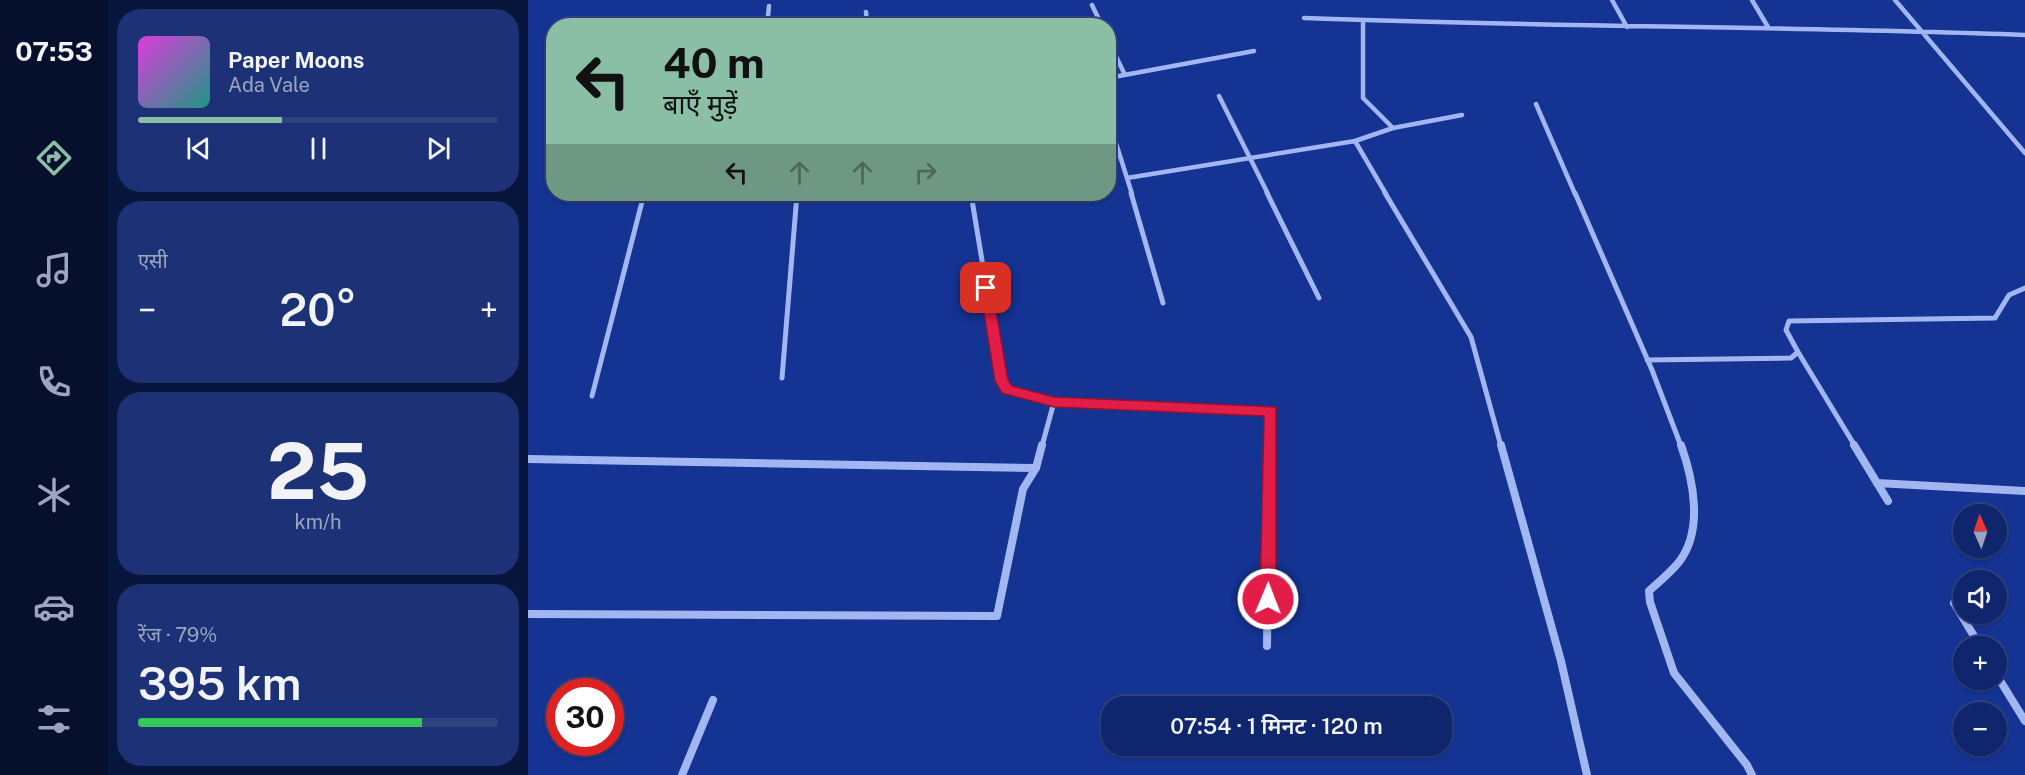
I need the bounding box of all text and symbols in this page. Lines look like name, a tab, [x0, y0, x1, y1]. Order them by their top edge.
text: 07:53	[15, 35, 93, 67]
text: 40 m	[663, 38, 765, 87]
icon: left	[564, 42, 642, 120]
text: Paper Moons	[228, 47, 364, 73]
text: Ada Vale	[228, 73, 310, 97]
text: बाएँ मुड़ें	[663, 88, 738, 120]
icon: previous	[182, 132, 215, 165]
icon: pause	[302, 132, 335, 165]
icon: next	[422, 132, 455, 165]
icon: directions	[33, 137, 75, 179]
icon: left	[720, 156, 753, 189]
icon: ahead	[783, 156, 816, 189]
icon: ahead	[846, 156, 879, 189]
icon: right	[909, 156, 942, 189]
icon: music	[33, 249, 75, 291]
text: एसी	[138, 249, 168, 273]
pin	[960, 262, 1011, 313]
icon: arrive	[969, 271, 1002, 304]
text: 20°	[279, 283, 357, 336]
text: −	[138, 291, 156, 329]
text: +	[480, 291, 498, 329]
icon: phone	[33, 361, 75, 403]
text: 25	[267, 425, 369, 517]
icon: climate	[33, 474, 75, 516]
north arrow	[1953, 504, 2007, 558]
map controls	[1953, 504, 2007, 756]
text: km/h	[294, 510, 342, 534]
position arrow	[1236, 567, 1300, 631]
button: sound	[1953, 570, 2007, 624]
icon: car	[33, 586, 75, 628]
text: रेंज · 79%	[138, 623, 217, 647]
button: +	[1953, 636, 2007, 690]
text: 395 km	[138, 657, 301, 710]
speed limit sign: 30	[546, 678, 624, 756]
icon: filters	[33, 698, 75, 740]
button: −	[1953, 702, 2007, 756]
text: 07:54 · 1 मिनट · 120 m	[1170, 713, 1383, 739]

